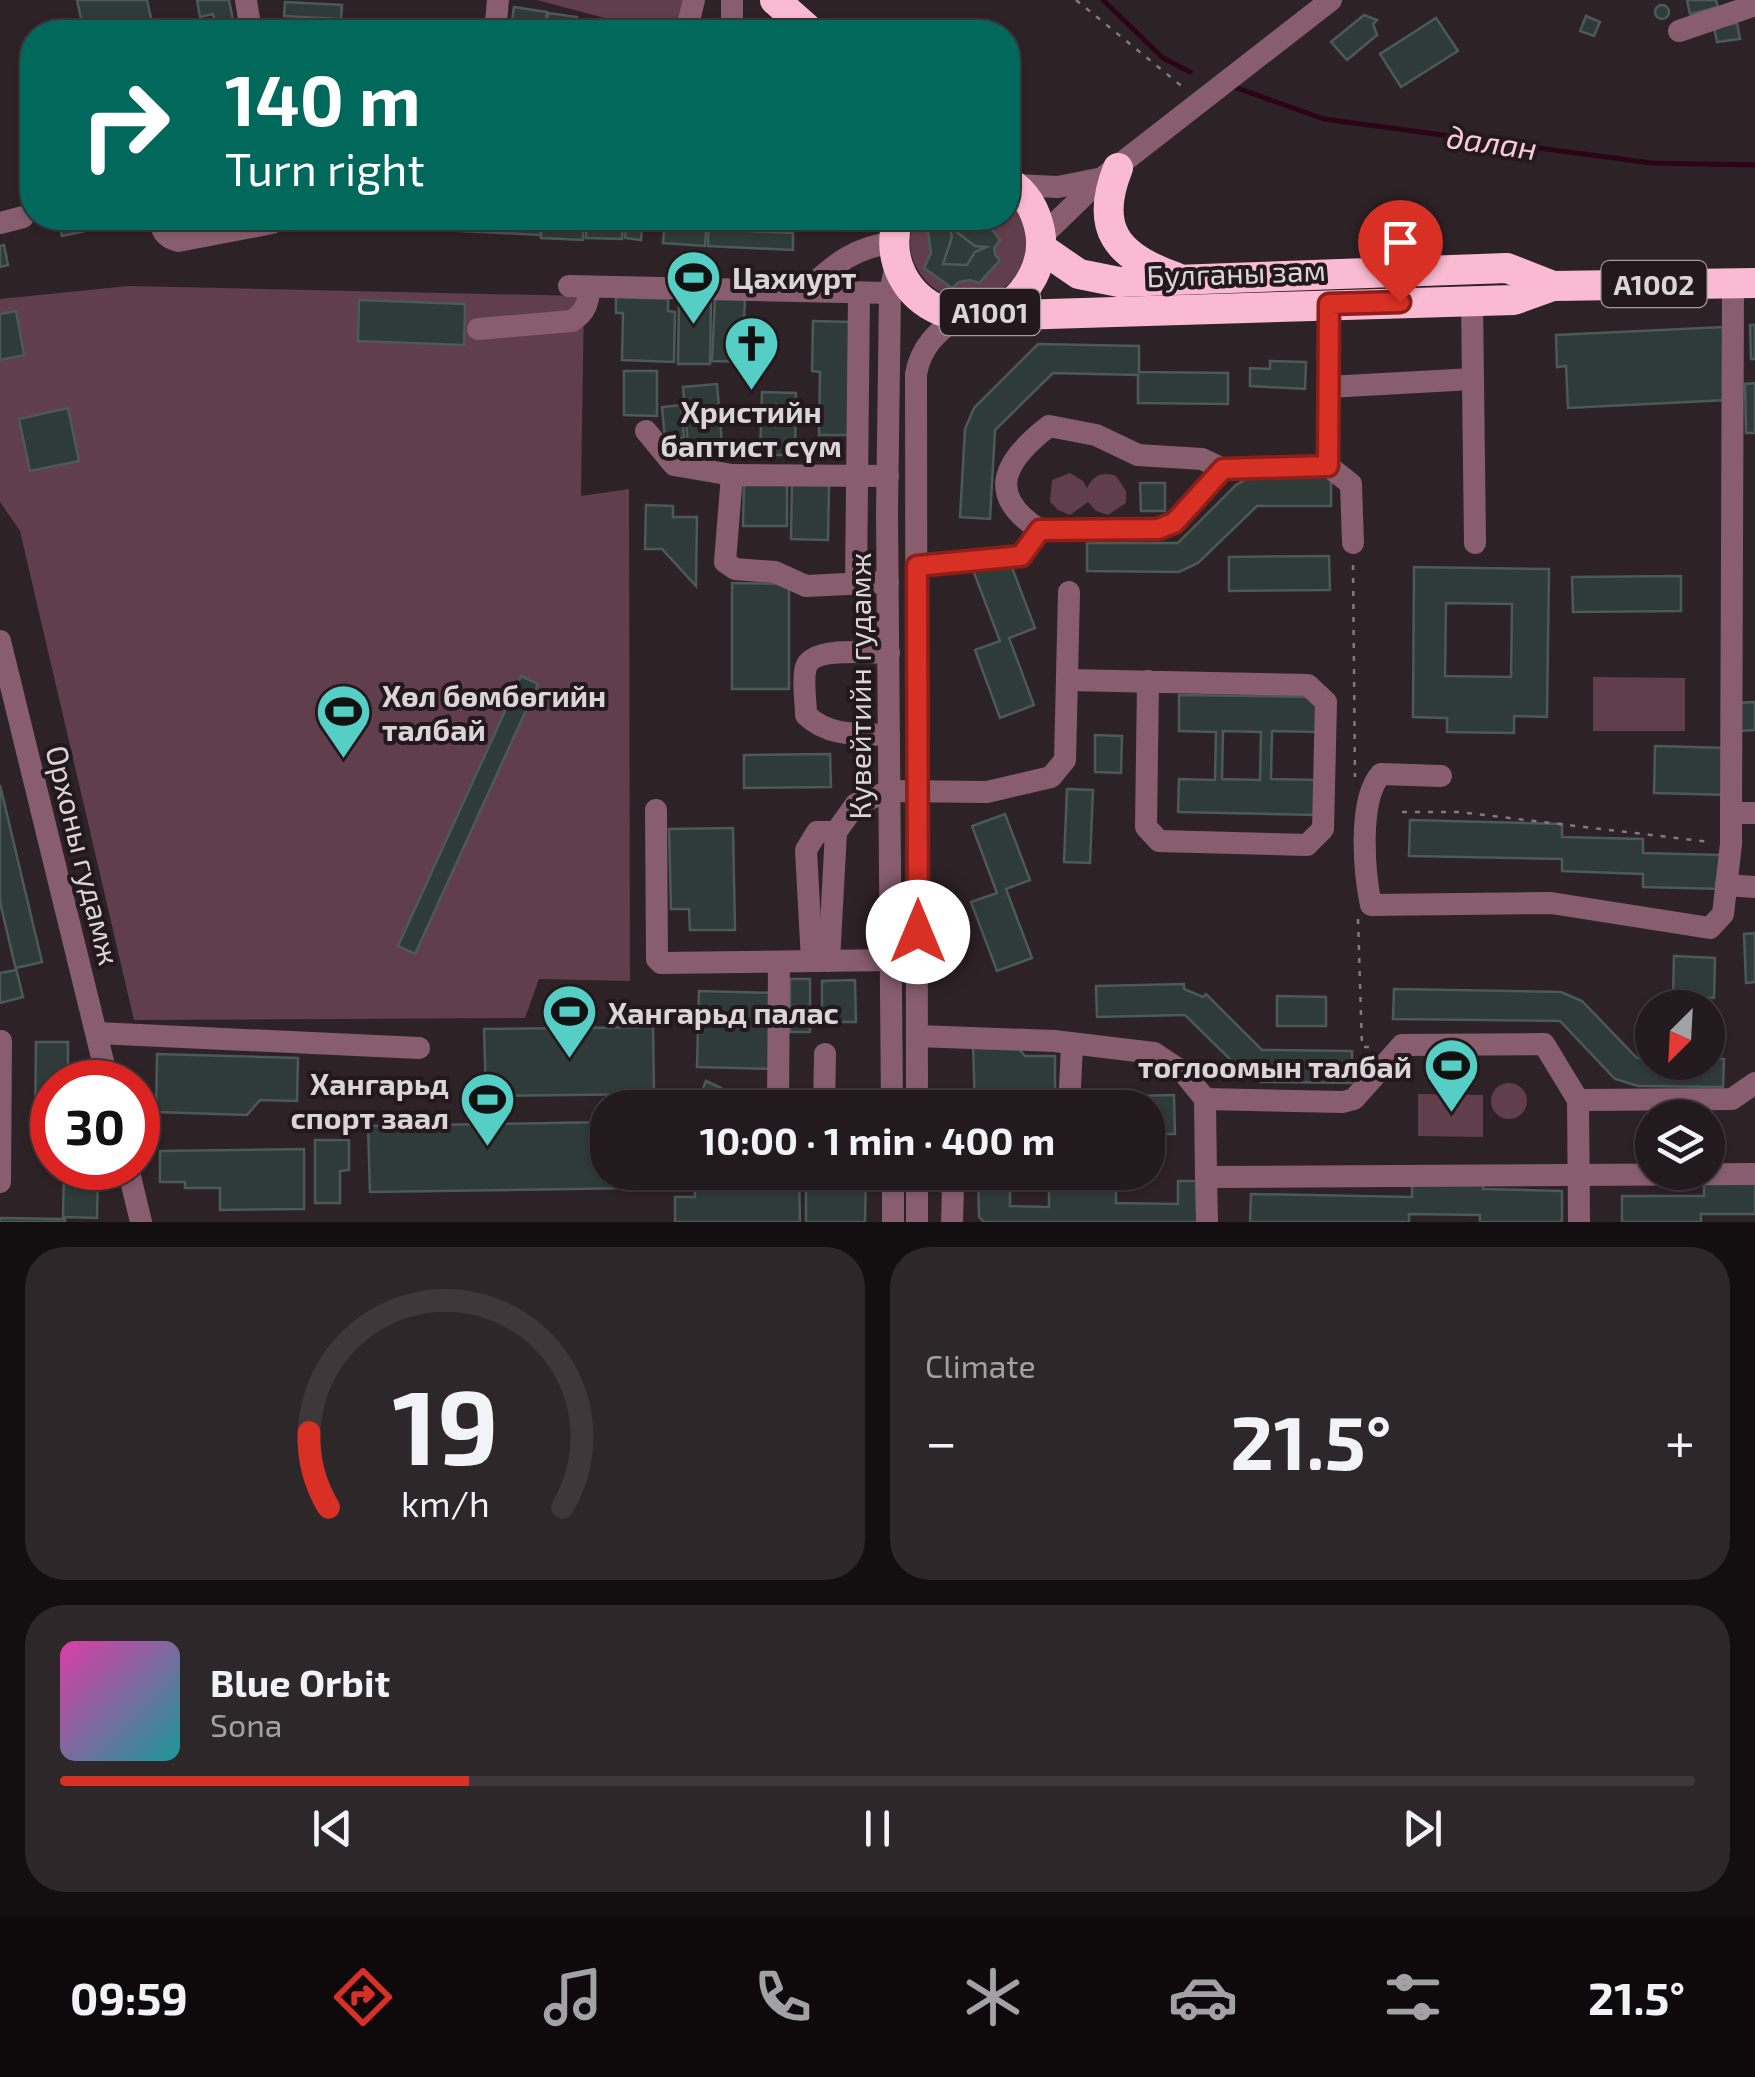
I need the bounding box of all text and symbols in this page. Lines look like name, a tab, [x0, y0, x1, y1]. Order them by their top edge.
text: 140 m	[225, 56, 421, 140]
icon: right	[60, 60, 190, 190]
water label: далан	[1444, 116, 1540, 166]
text: Turn right	[225, 141, 425, 195]
pin	[1358, 200, 1443, 303]
icon: arrive	[1373, 215, 1428, 270]
sports icon: Цахиурт	[663, 247, 723, 326]
street label: Булганы зам	[1146, 251, 1326, 294]
place label: Цахиурт	[732, 259, 856, 296]
road number: A1002	[1602, 261, 1706, 307]
road number: A1001	[940, 289, 1040, 335]
church icon: Христийн баптист сүм	[721, 313, 781, 392]
place label: Христийн баптист сүм	[660, 393, 842, 463]
street label: Кувейтийн гудамж	[841, 553, 878, 819]
place label: Хөл бөмбөгийн талбай	[382, 677, 606, 747]
sports icon: Хөл бөмбөгийн талбай	[313, 682, 373, 761]
street label: Орхоны гудамж	[38, 742, 129, 969]
position arrow	[866, 880, 970, 984]
sports icon: Хангарьд палас	[539, 982, 599, 1061]
north arrow	[1635, 990, 1725, 1080]
map controls	[1635, 990, 1725, 1190]
place label: Хангарьд палас	[608, 994, 839, 1030]
sports icon: тоглоомын талбай	[1421, 1036, 1481, 1115]
place label: тоглоомын талбай	[1138, 1048, 1412, 1084]
speed limit sign: 30	[30, 1060, 160, 1190]
place label: Хангарьд спорт заал	[290, 1065, 449, 1135]
sports icon: Хангарьд спорт заал	[458, 1070, 518, 1149]
button: layers	[1635, 1100, 1725, 1190]
text: 10:00 · 1 min · 400 m	[700, 1117, 1055, 1163]
text: Climate	[925, 1346, 1036, 1384]
text: 19	[392, 1361, 498, 1486]
text: 21.5°	[1230, 1395, 1392, 1485]
text: −	[925, 1407, 957, 1473]
text: +	[1665, 1407, 1695, 1473]
text: km/h	[401, 1481, 489, 1524]
text: Blue Orbit	[210, 1659, 390, 1705]
text: Sona	[210, 1705, 282, 1743]
icon: previous	[305, 1801, 360, 1856]
icon: pause	[850, 1801, 905, 1856]
icon: next	[1395, 1801, 1450, 1856]
icon: directions	[328, 1962, 398, 2032]
icon: music	[538, 1962, 608, 2032]
icon: phone	[748, 1962, 818, 2032]
icon: climate	[958, 1962, 1028, 2032]
icon: car	[1168, 1962, 1238, 2032]
icon: filters	[1378, 1962, 1448, 2032]
text: 09:59	[70, 1970, 188, 2024]
text: 21.5°	[1588, 1970, 1685, 2024]

